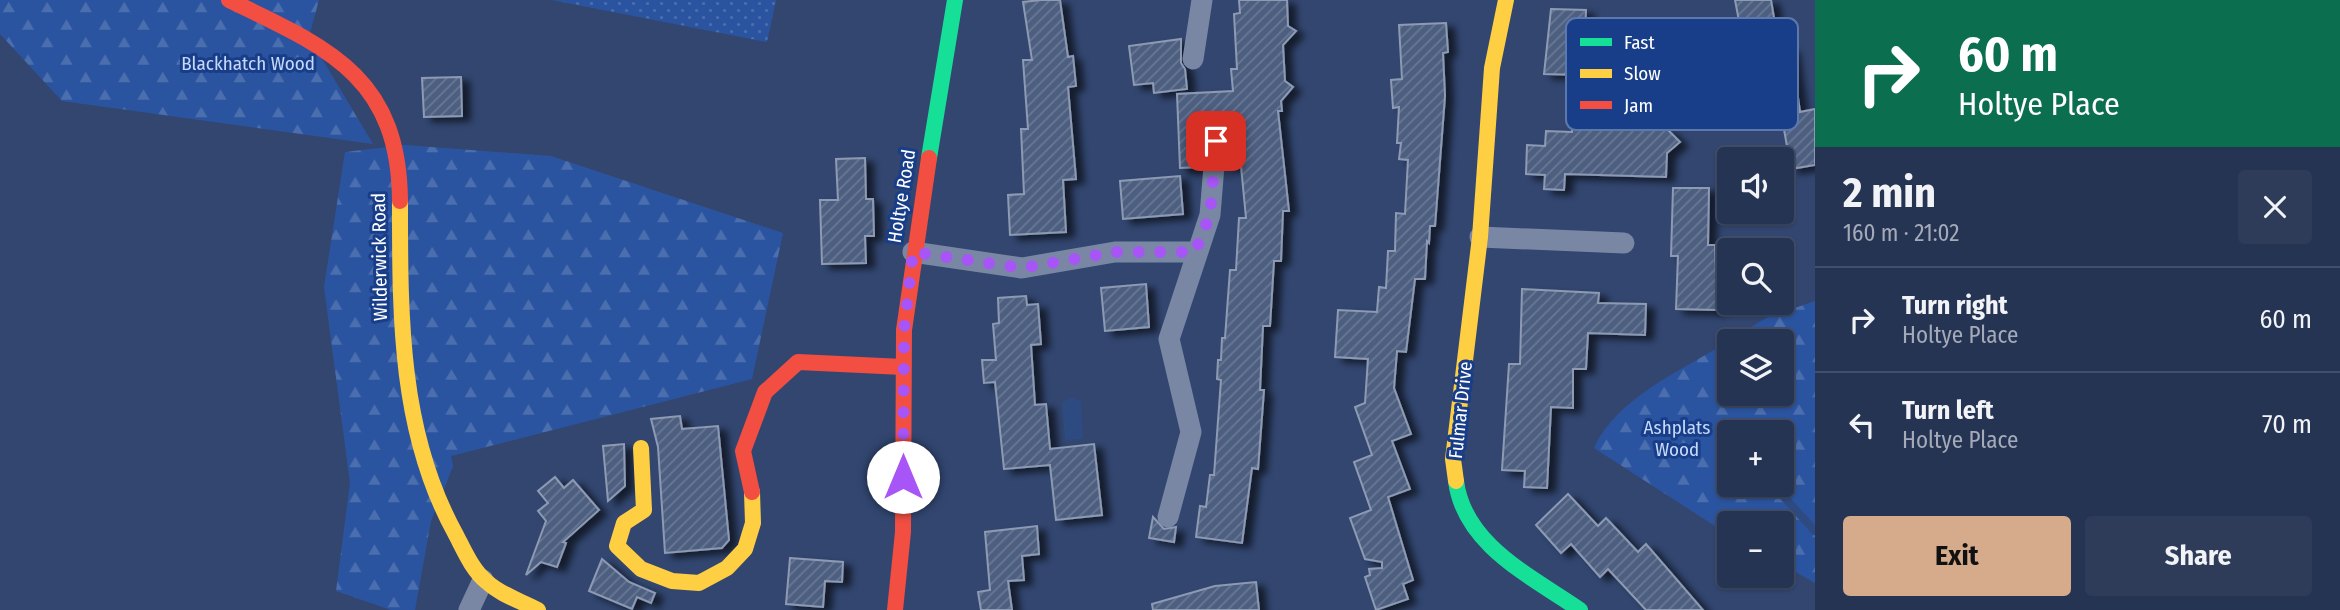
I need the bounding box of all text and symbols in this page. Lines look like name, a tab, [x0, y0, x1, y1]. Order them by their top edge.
legend	[1566, 18, 1798, 130]
text: 60 m	[1958, 25, 2058, 84]
icon: right	[1843, 28, 1934, 119]
text: Fast	[1624, 31, 1655, 54]
park label: Blackhatch Wood	[181, 52, 315, 75]
text: Slow	[1624, 62, 1661, 85]
text: Holtye Place	[1958, 85, 2120, 123]
text: Jam	[1624, 94, 1653, 117]
pin	[1186, 111, 1246, 171]
icon: arrive	[1197, 122, 1235, 160]
map controls	[1717, 147, 1794, 588]
button: sound	[1717, 147, 1794, 224]
street label: Holtye Road	[883, 148, 920, 244]
text: 2 min	[1843, 168, 1936, 218]
button: close	[2238, 170, 2312, 244]
street label: Wilderwick Road	[367, 193, 392, 321]
text: 160 m · 21:02	[1843, 219, 1960, 247]
button: search	[1717, 238, 1794, 315]
text: Turn right	[1902, 290, 2008, 321]
icon: right	[1843, 301, 1881, 339]
text: 60 m	[2259, 304, 2312, 335]
text: Holtye Place	[1902, 321, 2018, 349]
button: layers	[1717, 329, 1794, 406]
street label: Fulmar Drive	[1444, 360, 1477, 460]
text: Turn left	[1902, 395, 1994, 426]
icon: left	[1843, 406, 1881, 444]
text: 70 m	[2262, 409, 2312, 440]
park label: Ashplats Wood	[1644, 416, 1710, 461]
button: +	[1717, 420, 1794, 497]
text: Holtye Place	[1902, 426, 2018, 454]
position arrow	[866, 440, 940, 514]
button: −	[1717, 511, 1794, 588]
button: Exit	[1843, 516, 2071, 596]
button: Share	[2085, 516, 2312, 596]

